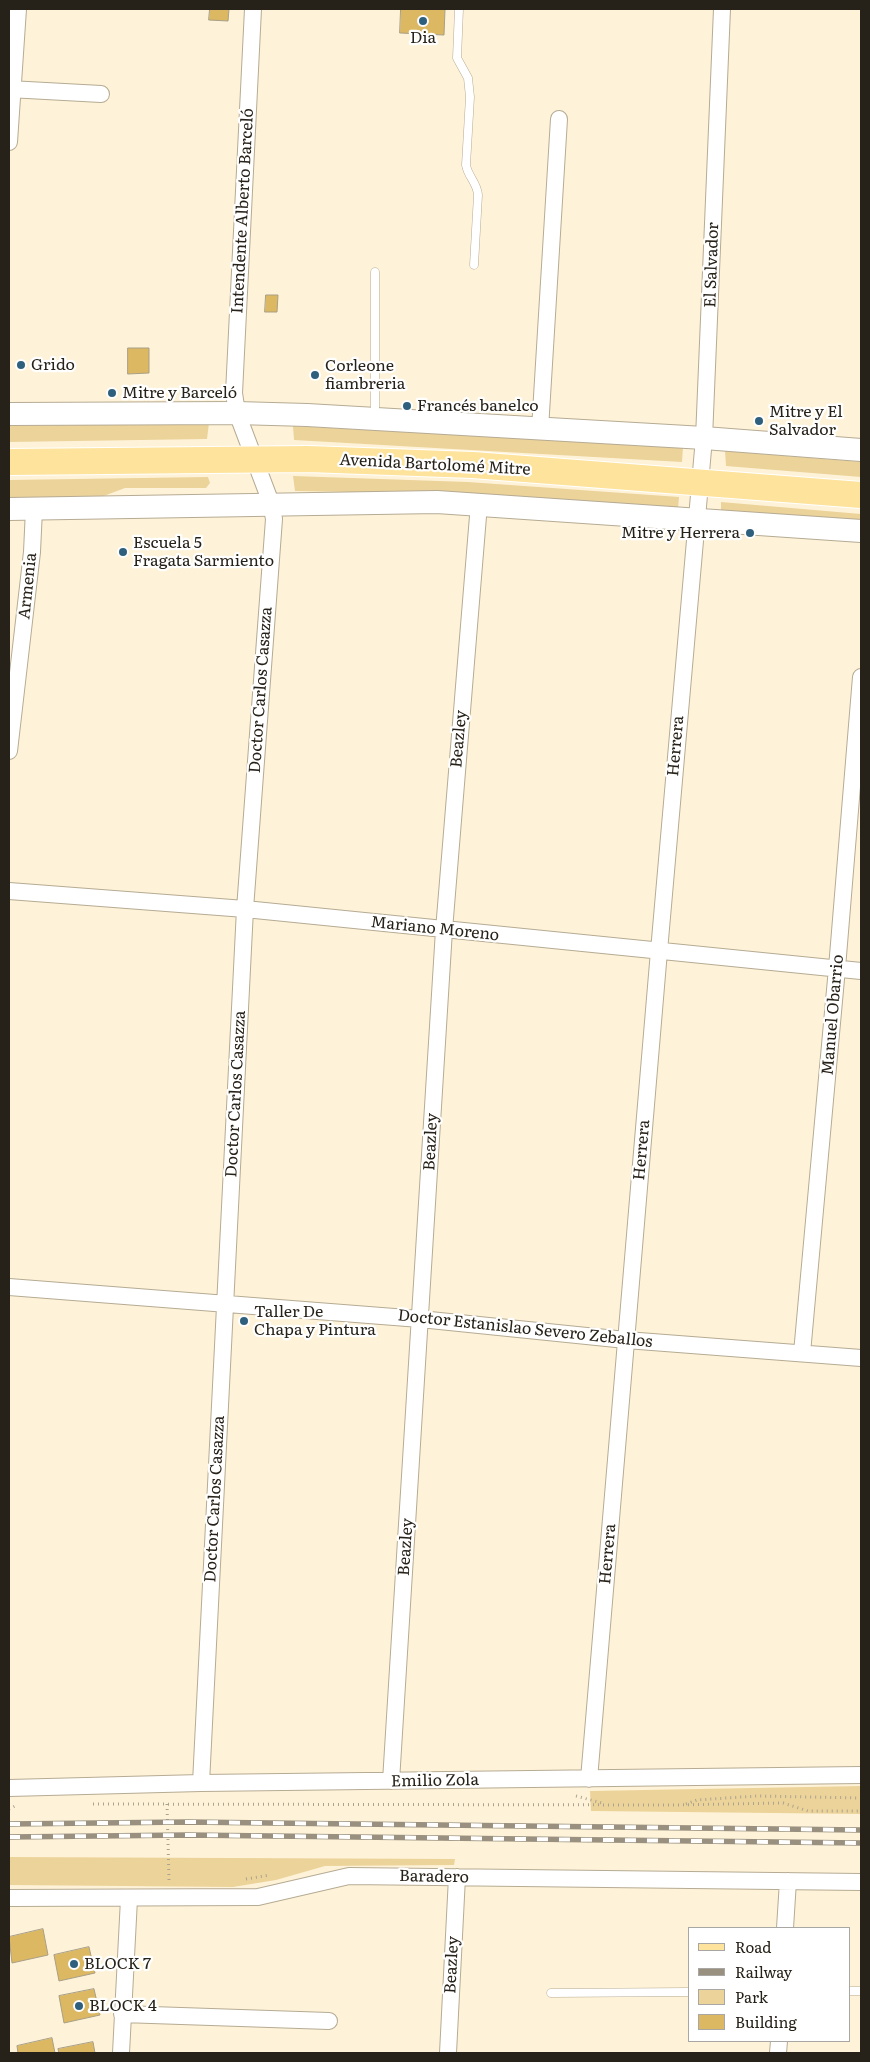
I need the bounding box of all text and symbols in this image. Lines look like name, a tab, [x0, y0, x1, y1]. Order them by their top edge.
marker: Dia	[417, 15, 429, 27]
place label: Dia	[410, 28, 436, 48]
street label: Intendente Alberto Barceló	[228, 108, 258, 314]
street label: El Salvador	[701, 222, 723, 308]
place label: Grido	[31, 355, 75, 375]
place label: Corleone fiambreria	[325, 356, 405, 394]
marker: Grido	[15, 359, 27, 371]
marker: Corleone fiambreria	[309, 369, 321, 381]
place label: Mitre y Barceló	[122, 383, 237, 403]
marker: Mitre y Barceló	[106, 387, 118, 399]
place label: Francés banelco	[417, 396, 539, 416]
marker: Francés banelco	[401, 400, 413, 412]
place label: Mitre y El Salvador	[769, 402, 843, 440]
marker: Mitre y El Salvador	[753, 415, 765, 427]
street label: Avenida Bartolomé Mitre	[339, 450, 531, 480]
place label: Mitre y Herrera	[621, 523, 740, 543]
marker: Mitre y Herrera	[744, 527, 756, 539]
place label: Escuela 5 Fragata Sarmiento	[133, 533, 274, 571]
marker: Escuela 5 Fragata Sarmiento	[117, 546, 129, 558]
street label: Armenia	[15, 552, 41, 620]
street label: Doctor Carlos Casazza	[246, 606, 276, 774]
street label: Beazley	[447, 709, 471, 769]
street label: Herrera	[664, 715, 688, 777]
street label: Mariano Moreno	[370, 913, 500, 945]
street label: Manuel Obarrio	[818, 954, 848, 1076]
street label: Doctor Carlos Casazza	[222, 1010, 250, 1178]
street label: Beazley	[420, 1113, 442, 1171]
street label: Herrera	[630, 1119, 654, 1181]
place label: Taller De Chapa y Pintura	[254, 1302, 376, 1340]
street label: Doctor Estanislao Severo Zeballos	[397, 1306, 653, 1352]
marker: Taller De Chapa y Pintura	[238, 1315, 250, 1327]
street label: Doctor Carlos Casazza	[201, 1415, 229, 1583]
street label: Beazley	[394, 1518, 418, 1576]
street label: Herrera	[596, 1523, 620, 1585]
street label: Emilio Zola	[391, 1771, 479, 1791]
street label: Baradero	[399, 1867, 469, 1887]
legend	[688, 1927, 850, 2042]
text: Road	[735, 1935, 771, 1958]
street label: Beazley	[441, 1936, 463, 1994]
place label: BLOCK 7	[84, 1954, 151, 1974]
marker: BLOCK 7	[68, 1958, 80, 1970]
text: Railway	[735, 1960, 792, 1983]
text: Park	[735, 1985, 768, 2008]
place label: BLOCK 4	[89, 1996, 157, 2016]
marker: BLOCK 4	[73, 2000, 85, 2012]
text: Building	[735, 2010, 797, 2033]

